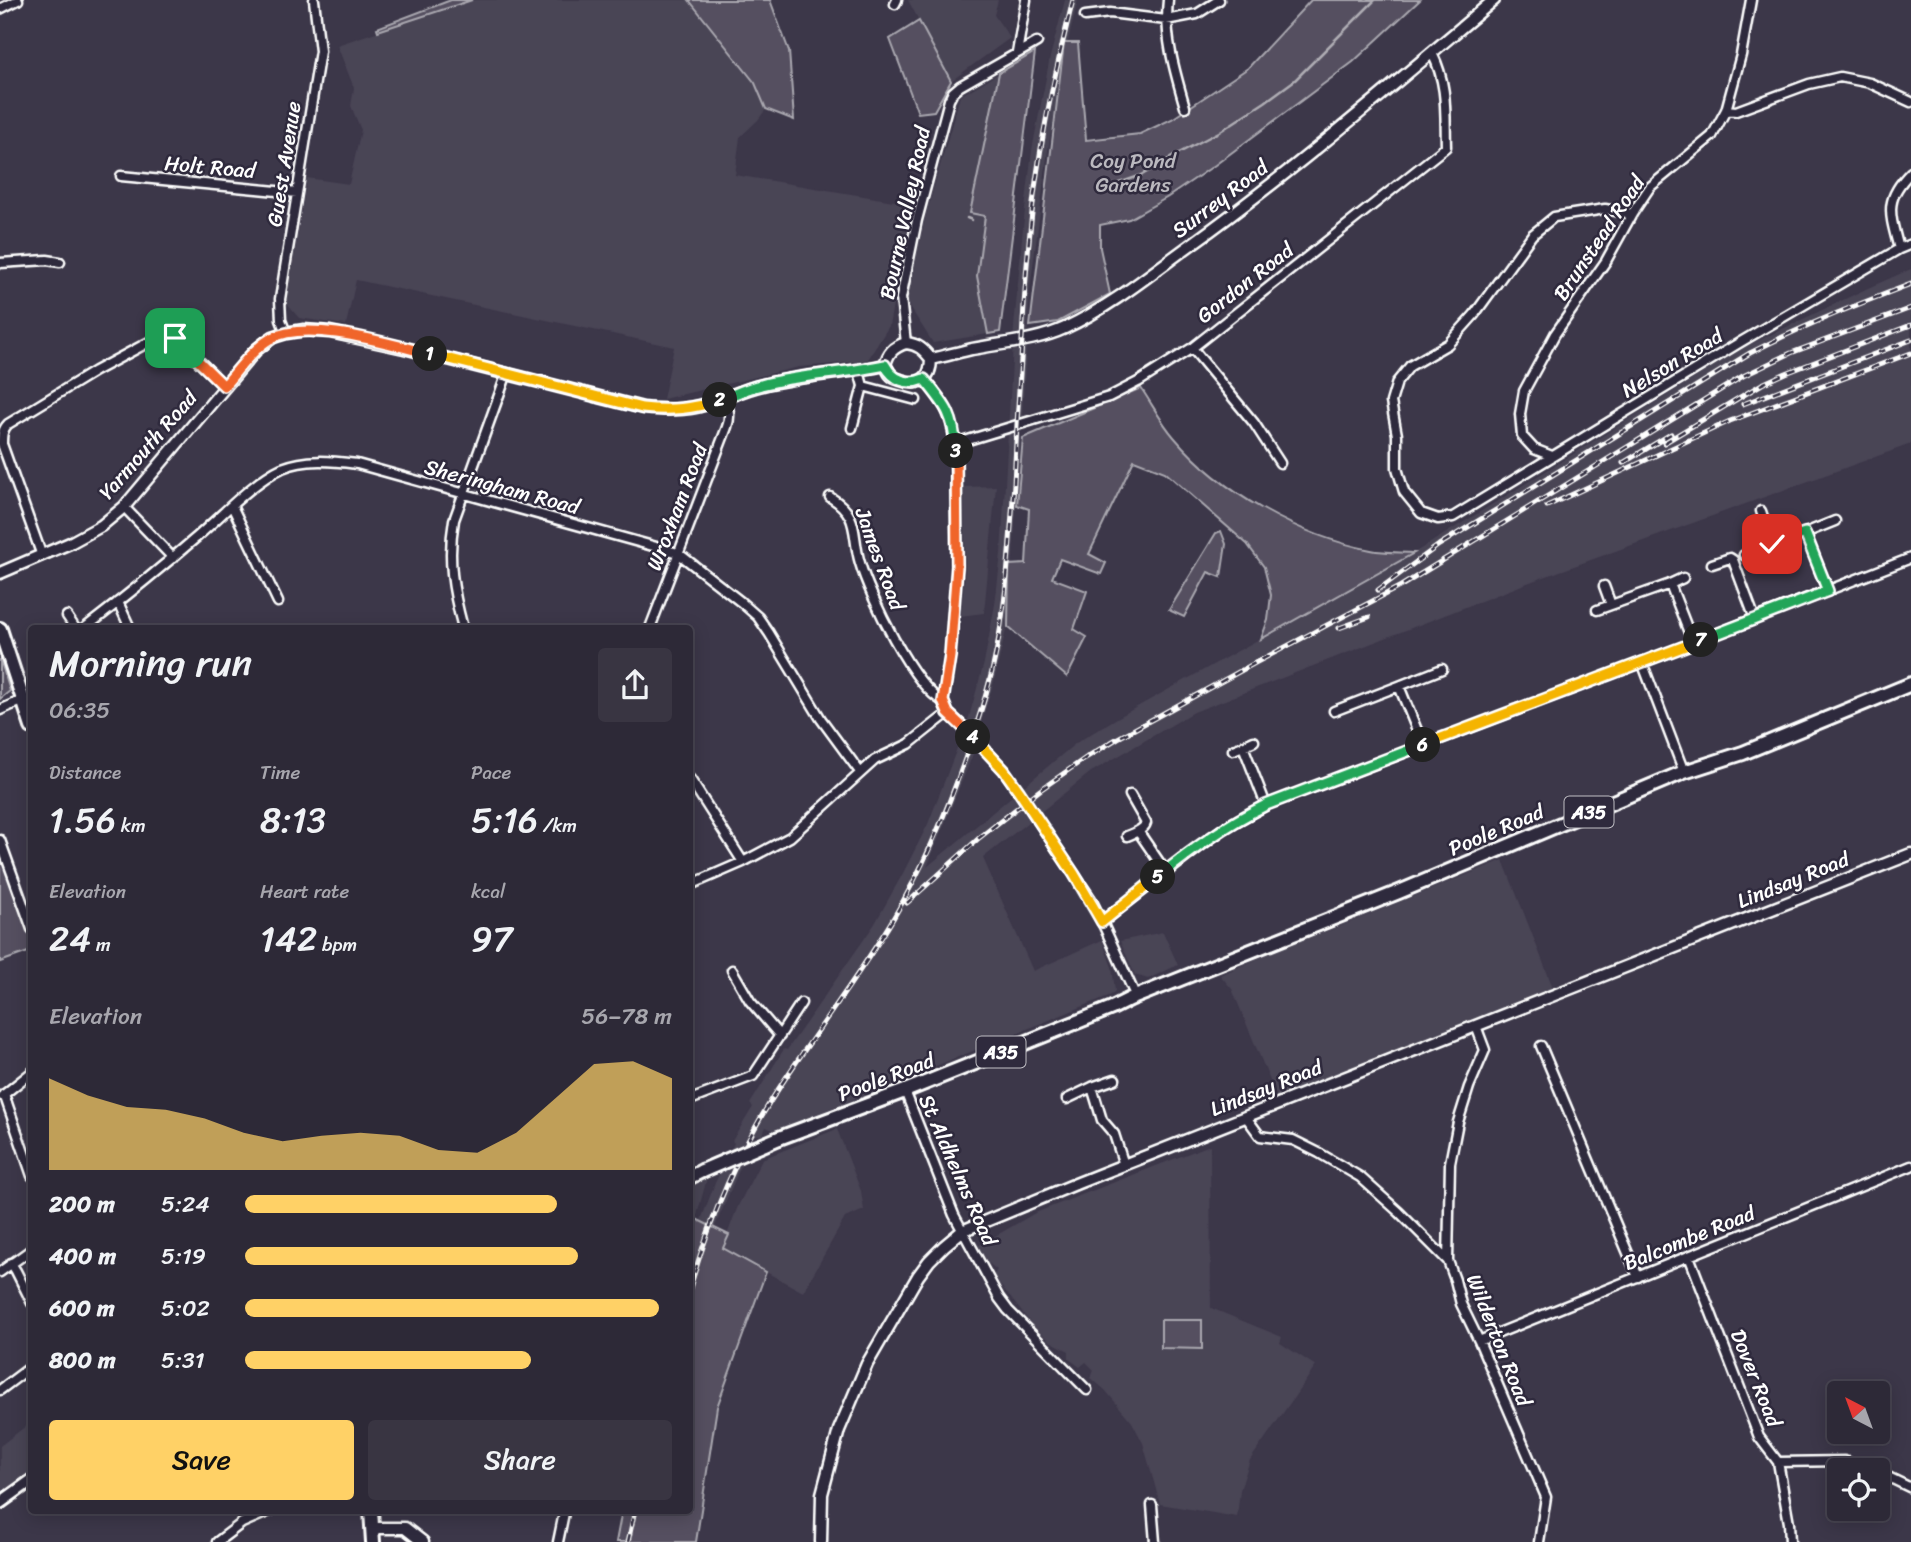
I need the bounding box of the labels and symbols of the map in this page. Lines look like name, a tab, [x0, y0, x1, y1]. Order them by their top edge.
street label: Guest Avenue	[255, 98, 313, 229]
street label: Bourne Valley Road	[868, 121, 942, 303]
park label: Coy Pond Gardens	[1090, 142, 1178, 204]
street label: Holt Road	[163, 144, 259, 190]
street label: Surrey Road	[1163, 149, 1278, 248]
street label: Brunstead Road	[1543, 166, 1656, 309]
street label: Gordon Road	[1188, 231, 1304, 334]
pin	[145, 308, 205, 368]
street label: Nelson Road	[1614, 317, 1732, 408]
pin: 1	[412, 336, 448, 372]
street label: Yarmouth Road	[89, 380, 208, 509]
pin: 2	[702, 382, 738, 418]
pin: 3	[939, 434, 974, 468]
street label: Wroxham Road	[635, 436, 719, 576]
street label: Sheringham Road	[420, 448, 586, 527]
street label: James Road	[843, 501, 917, 618]
pin	[1742, 514, 1802, 574]
pin: 7	[1684, 622, 1718, 658]
pin: 4	[956, 720, 990, 754]
pin: 6	[1406, 728, 1440, 762]
street label: Poole Road	[1442, 792, 1552, 867]
road number: A35	[1564, 796, 1614, 828]
street label: Lindsay Road	[1731, 840, 1857, 920]
pin: 5	[1140, 860, 1176, 894]
road number: A35	[976, 1036, 1026, 1068]
street label: Poole Road	[832, 1041, 942, 1113]
street label: Lindsay Road	[1204, 1048, 1330, 1128]
street label: St Aldhelms Road	[908, 1088, 1009, 1254]
street label: Balcombe Road	[1617, 1194, 1762, 1282]
street label: Wilderton Road	[1455, 1268, 1544, 1414]
street label: Dover Road	[1719, 1323, 1794, 1434]
north arrow	[1827, 1381, 1890, 1444]

